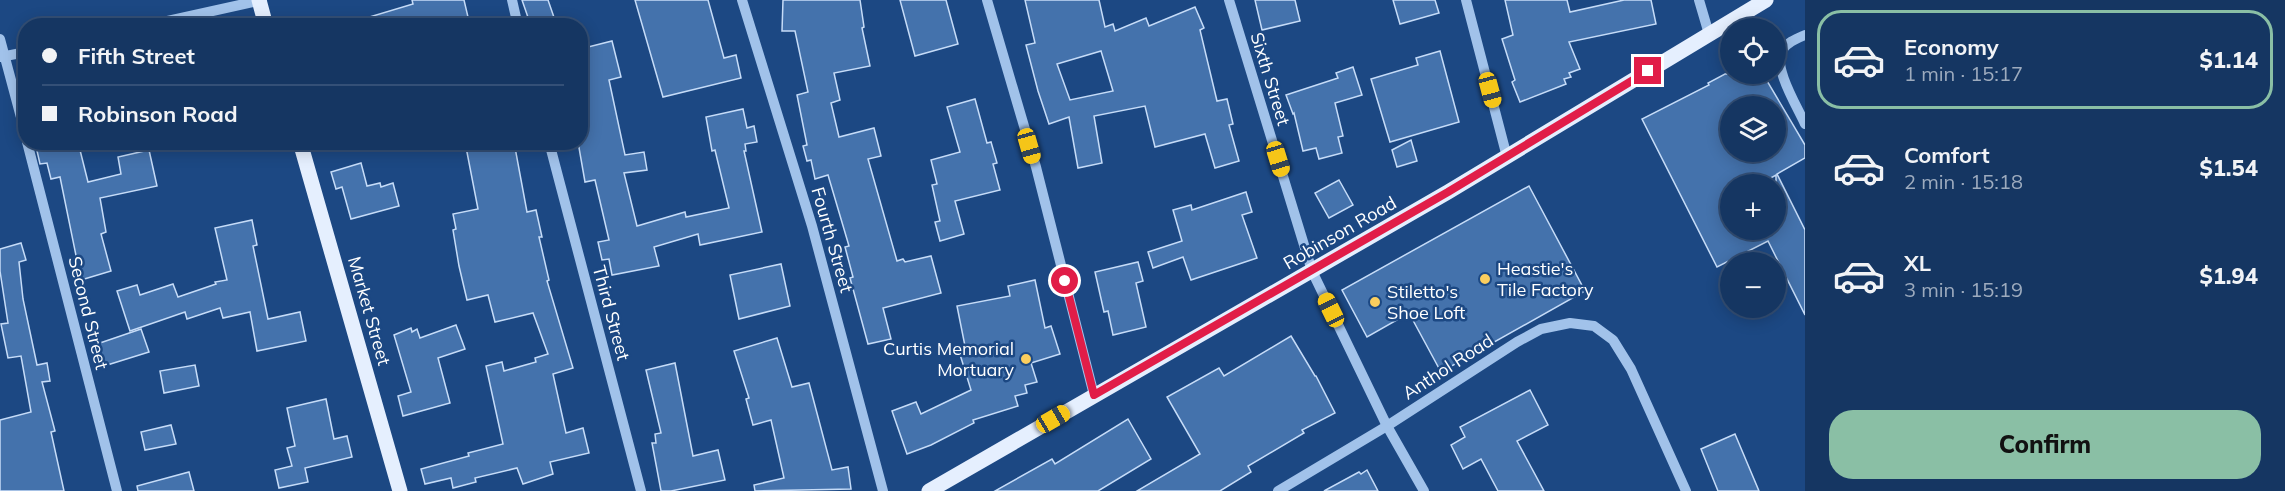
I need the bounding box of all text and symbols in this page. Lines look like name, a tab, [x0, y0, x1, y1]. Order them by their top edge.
map controls	[1720, 18, 1786, 318]
button: locate	[1720, 18, 1786, 84]
street label: Sixth Street	[1245, 29, 1296, 128]
icon: car	[1832, 33, 1886, 87]
text: Economy	[1904, 33, 1999, 61]
text: Fifth Street	[78, 42, 195, 70]
text: $1.14	[2199, 46, 2258, 74]
route end	[1634, 57, 1661, 84]
text: 1 min · 15:17	[1904, 61, 2023, 86]
car	[1477, 70, 1503, 110]
button: layers	[1720, 96, 1786, 162]
text: Robinson Road	[78, 100, 238, 128]
car	[1015, 126, 1043, 166]
car	[1264, 139, 1292, 179]
icon: car	[1832, 141, 1886, 195]
text: Comfort	[1904, 141, 1990, 169]
text: $1.54	[2199, 154, 2258, 182]
text: 2 min · 15:18	[1904, 169, 2023, 194]
button: +	[1720, 174, 1786, 240]
street label: Fourth Street	[806, 184, 859, 295]
street label: Robinson Road	[1279, 191, 1400, 274]
icon: car	[1832, 249, 1886, 303]
text: XL	[1904, 249, 1931, 277]
button: −	[1720, 252, 1786, 318]
street label: Second Street	[63, 254, 114, 372]
street label: Market Street	[343, 254, 396, 368]
place label: Heastie's Tile Factory	[1497, 257, 1594, 301]
text: $1.94	[2199, 262, 2258, 290]
street label: Third Street	[588, 263, 635, 363]
route start	[1051, 267, 1078, 294]
marker: Heastie's Tile Factory	[1478, 272, 1492, 286]
text: 3 min · 15:19	[1904, 277, 2023, 302]
place label: Stiletto's Shoe Loft	[1387, 280, 1465, 324]
car	[1315, 290, 1347, 330]
marker: Stiletto's Shoe Loft	[1368, 295, 1382, 309]
street label: Anthol Road	[1398, 329, 1498, 405]
place label: Curtis Memorial Mortuary	[883, 337, 1014, 381]
marker: Curtis Memorial Mortuary	[1019, 352, 1033, 366]
car	[1033, 402, 1073, 436]
button: Confirm	[1829, 410, 2261, 479]

